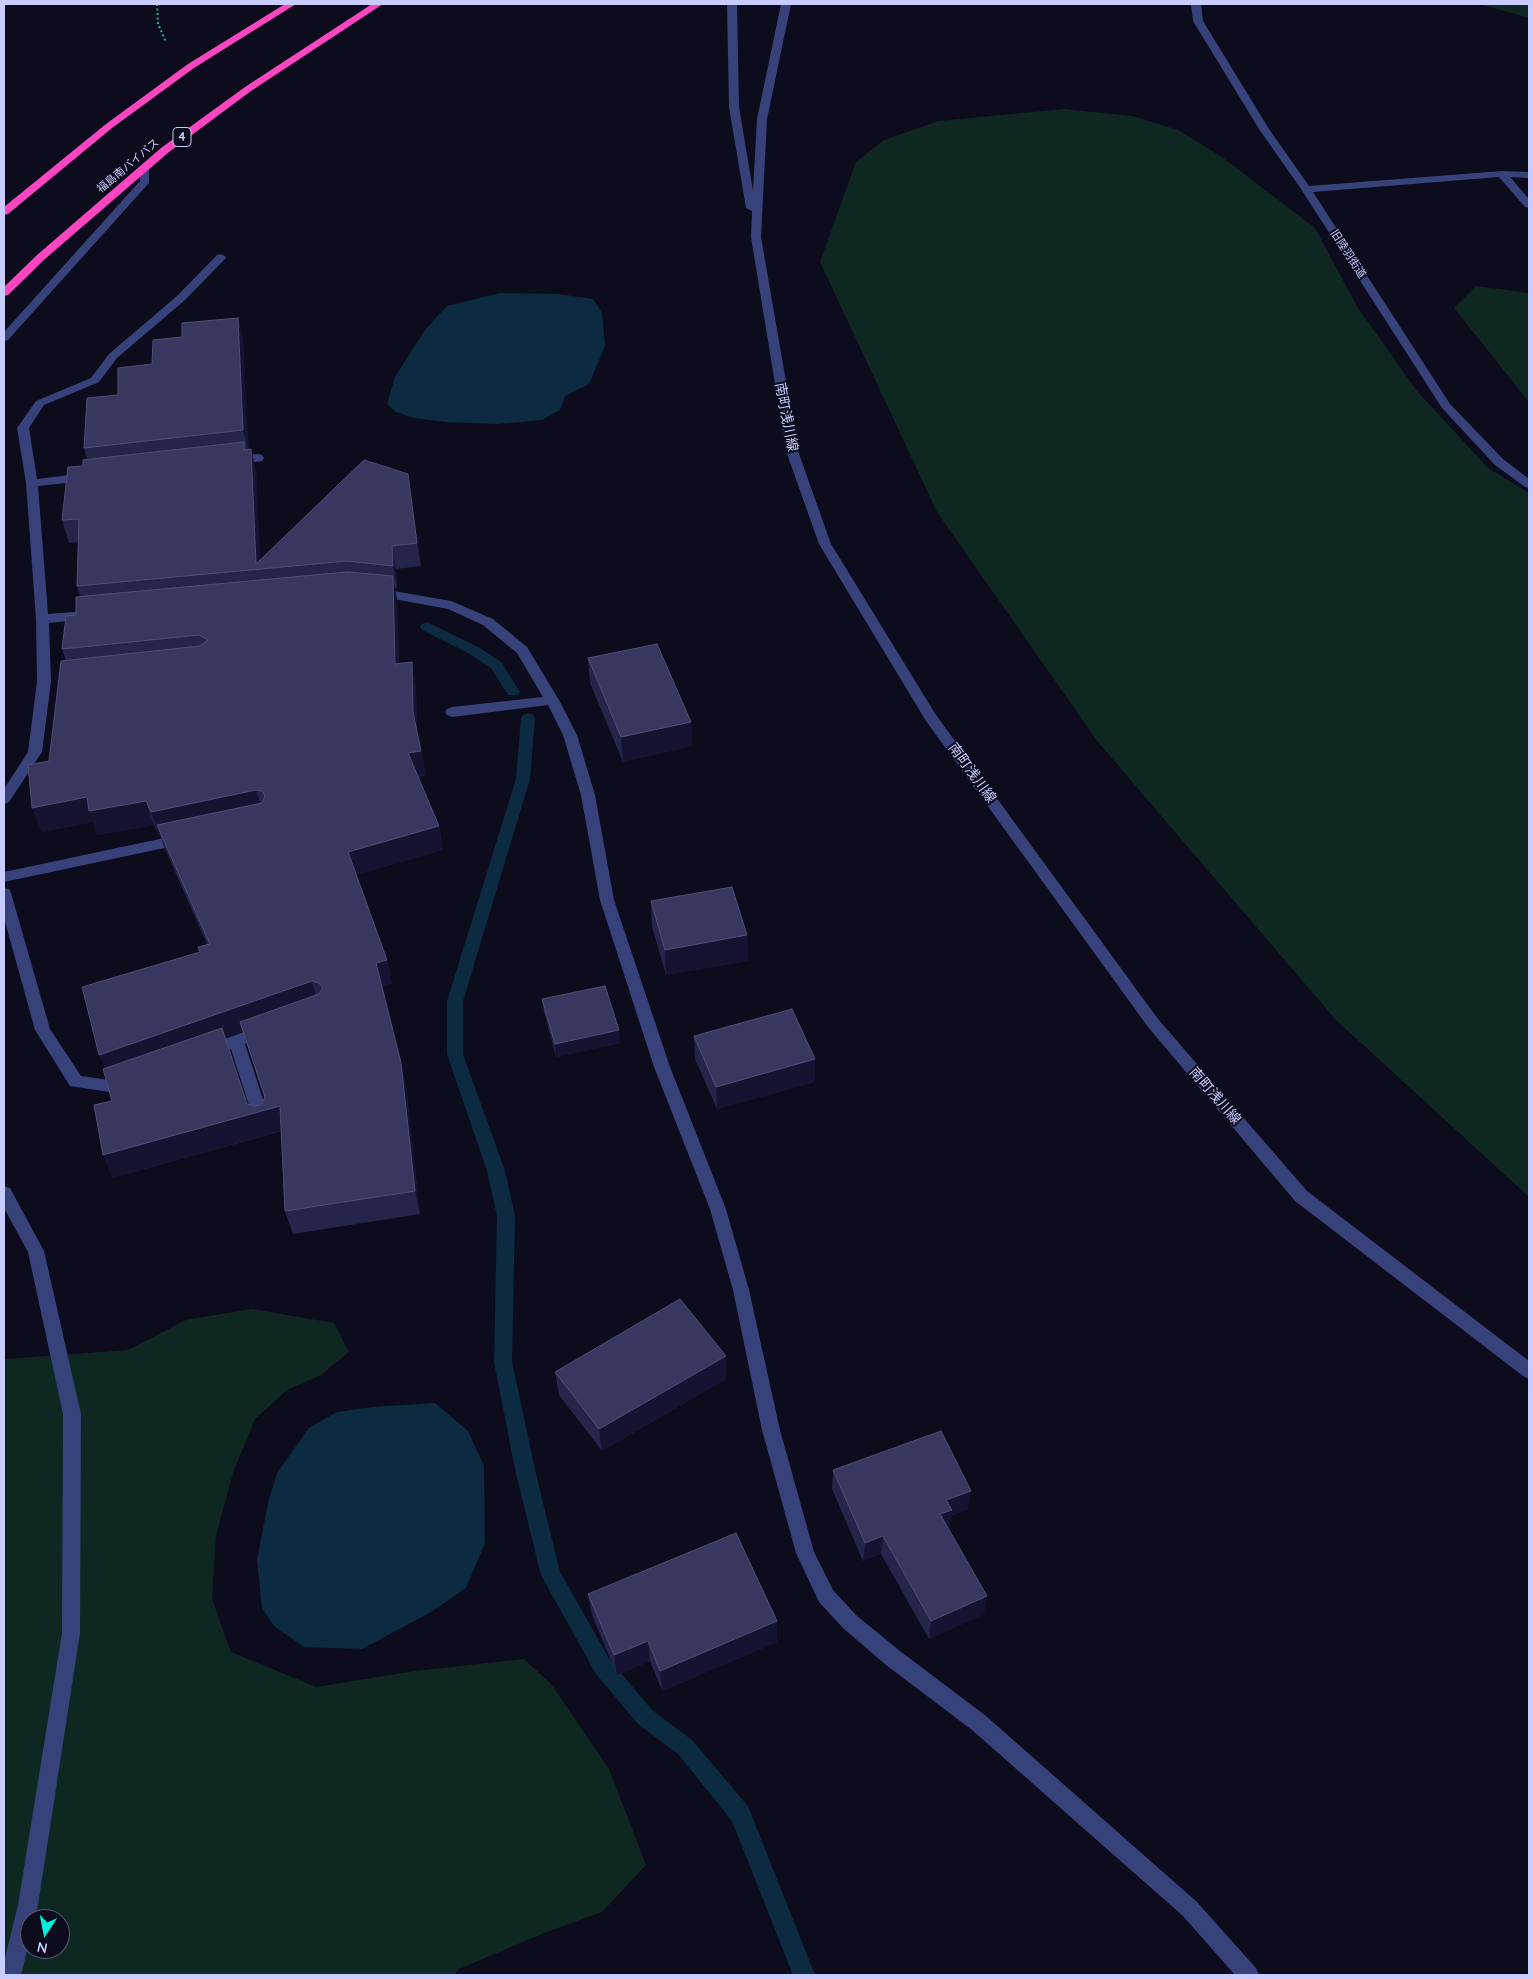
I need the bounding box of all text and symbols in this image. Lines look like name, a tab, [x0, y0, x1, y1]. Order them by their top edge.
road number: 4	[173, 128, 191, 146]
street label: 福島南バイパス	[94, 136, 162, 196]
street label: 旧陸羽街道	[1327, 227, 1369, 281]
street label: 南町浅川線	[771, 381, 801, 453]
street label: 南町浅川線	[945, 740, 999, 806]
street label: 南町浅川線	[1186, 1064, 1244, 1128]
north arrow	[20, 1909, 70, 1959]
text: N	[36, 1938, 49, 1958]

